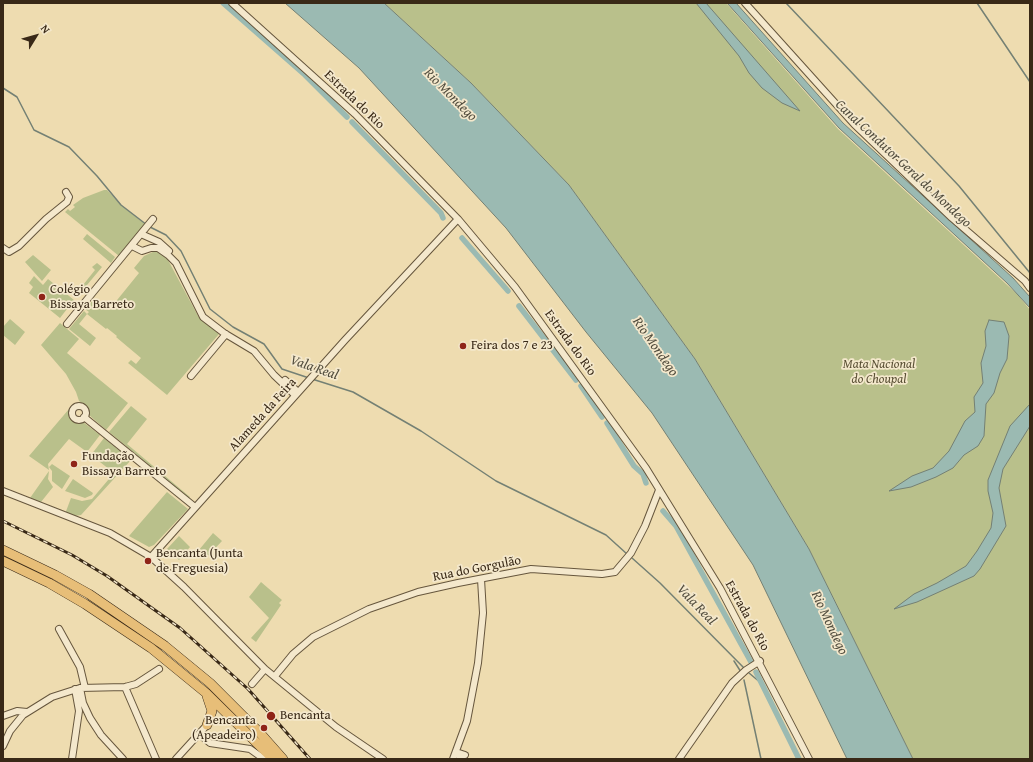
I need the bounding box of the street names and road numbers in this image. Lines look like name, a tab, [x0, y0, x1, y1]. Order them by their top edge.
street label: Estrada do Rio	[321, 67, 387, 133]
street label: Estrada do Rio	[541, 307, 599, 379]
street label: Alameda da Feira	[226, 375, 300, 455]
street label: Rua do Gorgulão	[432, 553, 522, 585]
street label: Estrada do Rio	[721, 578, 773, 654]

